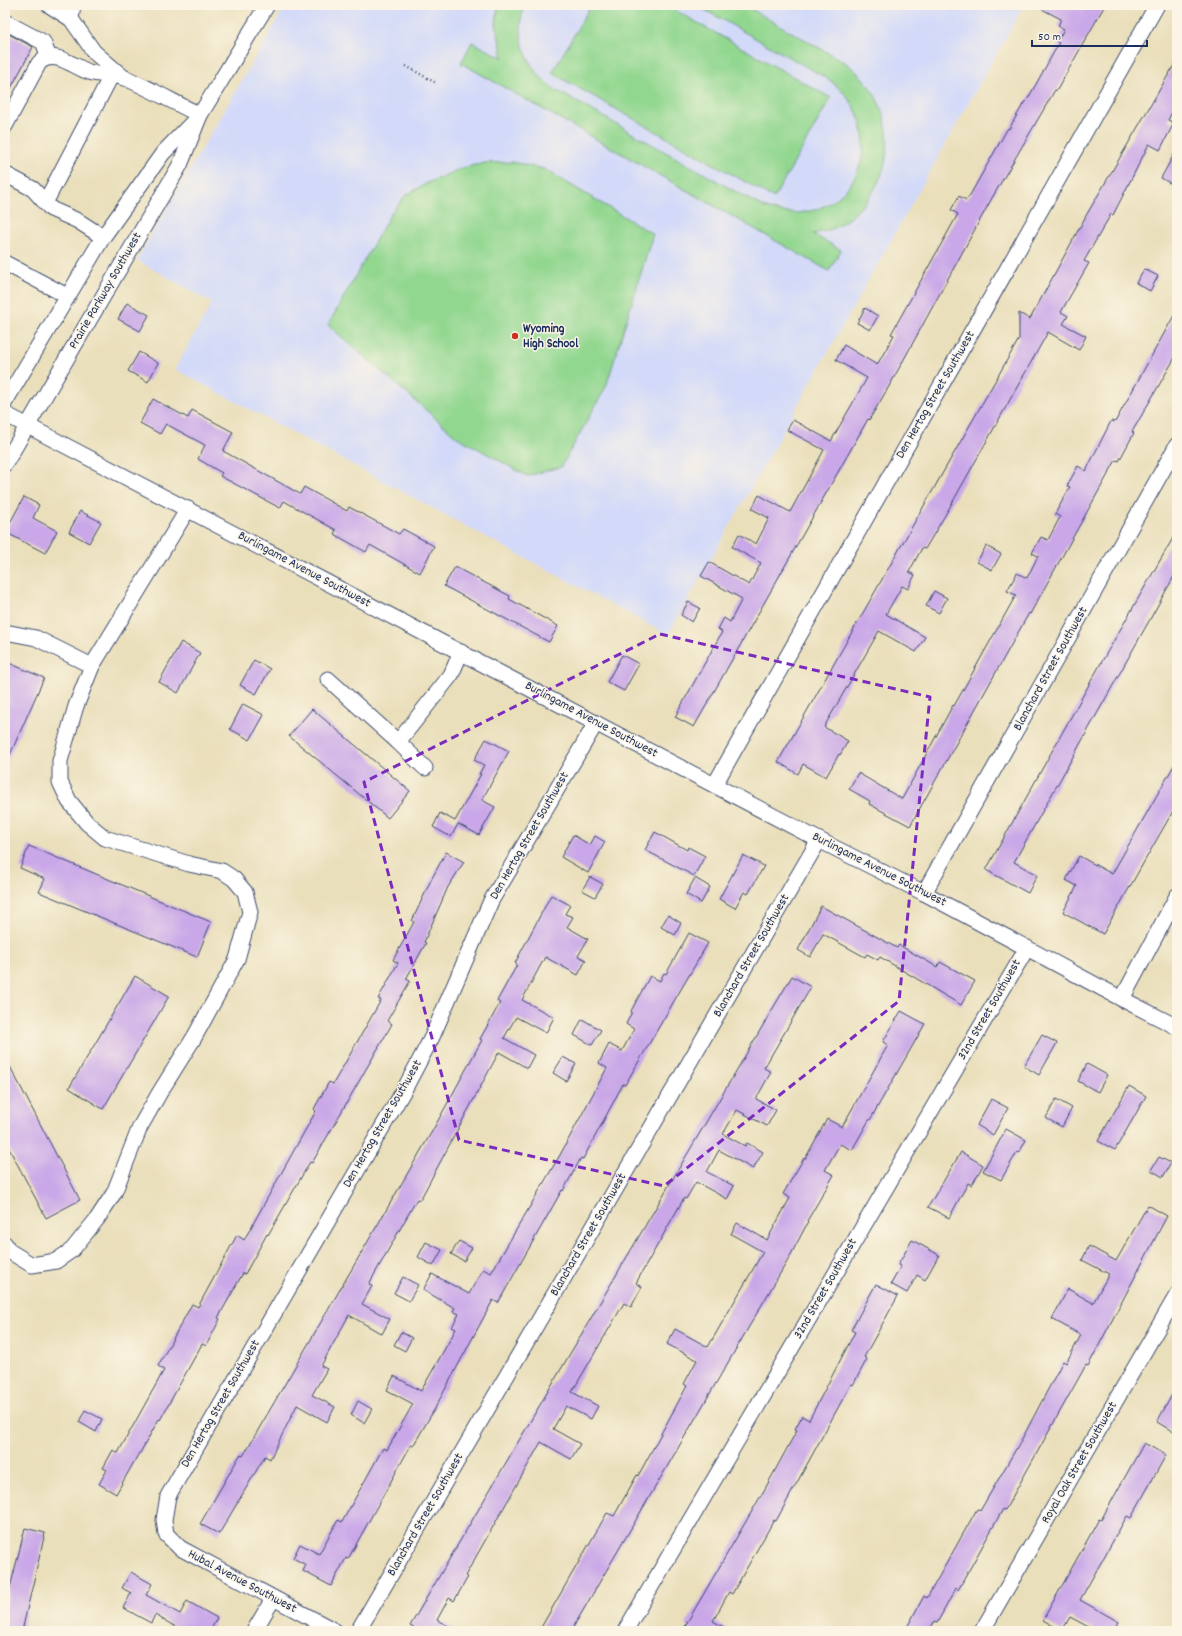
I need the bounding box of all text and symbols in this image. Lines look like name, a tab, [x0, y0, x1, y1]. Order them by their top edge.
scale bar	[1032, 22, 1147, 48]
text: 50 m	[1038, 29, 1061, 46]
street label: Prairie Parkway Southwest	[65, 229, 147, 353]
place label: Wyoming High School	[523, 320, 579, 354]
street label: Den Hertog Street Southwest	[892, 327, 980, 462]
marker: Wyoming High School	[510, 331, 520, 341]
street label: Burlingame Avenue Southwest	[234, 527, 374, 613]
street label: Blanchard Street Southwest	[1009, 603, 1093, 735]
street label: Burlingame Avenue Southwest	[521, 677, 661, 763]
street label: Den Hertog Street Southwest	[486, 768, 574, 903]
street label: Burlingame Avenue Southwest	[809, 828, 950, 912]
street label: Blanchard Street Southwest	[709, 891, 795, 1021]
street label: 32nd Street Southwest	[953, 956, 1027, 1064]
street label: Den Hertog Street Southwest	[339, 1056, 427, 1191]
street label: Blanchard Street Southwest	[546, 1170, 632, 1300]
street label: 32nd Street Southwest	[789, 1235, 863, 1343]
street label: Den Hertog Street Southwest	[177, 1336, 265, 1471]
street label: Royal Oak Street Southwest	[1037, 1398, 1123, 1528]
street label: Blanchard Street Southwest	[383, 1450, 469, 1580]
street label: Hubal Avenue Southwest	[184, 1545, 300, 1619]

